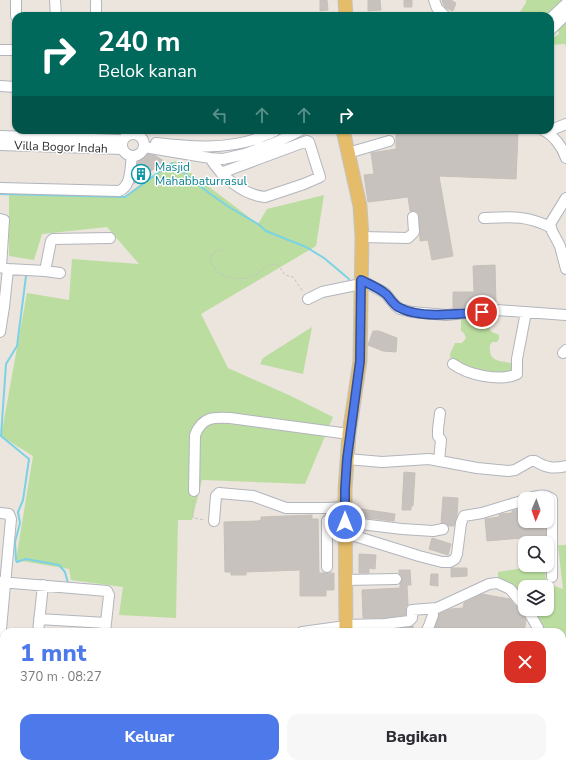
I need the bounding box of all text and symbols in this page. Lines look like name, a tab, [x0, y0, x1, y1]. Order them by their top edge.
text: 240 m	[98, 23, 181, 61]
icon: right	[32, 28, 84, 80]
text: Belok kanan	[98, 59, 197, 83]
icon: left	[209, 104, 231, 126]
icon: ahead	[251, 104, 273, 126]
icon: ahead	[293, 104, 315, 126]
icon: right	[335, 104, 357, 126]
street label: Villa Bogor Indah	[13, 137, 108, 157]
place label: Masjid Mahabbaturrasul	[155, 159, 247, 189]
building icon: Masjid Mahabbaturrasul	[130, 163, 152, 185]
pin	[465, 295, 499, 329]
icon: arrive	[471, 301, 493, 323]
north arrow	[518, 492, 554, 528]
map controls	[518, 492, 554, 616]
position arrow	[324, 501, 366, 543]
button: search	[518, 536, 554, 572]
button: layers	[518, 580, 554, 616]
text: 1 mnt	[20, 637, 86, 669]
button: close	[504, 641, 546, 683]
text: 370 m · 08:27	[20, 668, 102, 686]
button: Keluar	[20, 714, 279, 760]
button: Bagikan	[287, 714, 546, 760]

